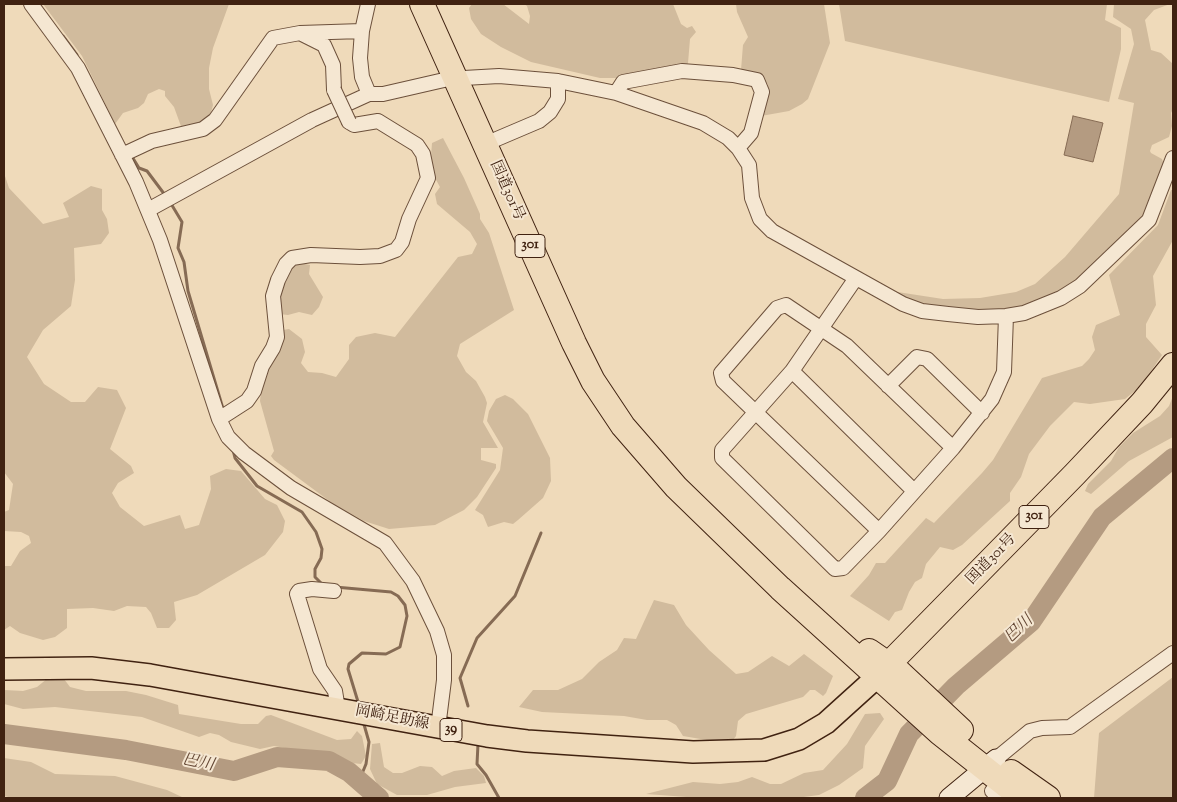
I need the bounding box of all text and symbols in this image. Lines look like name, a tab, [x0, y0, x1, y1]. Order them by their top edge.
street label: 国道301号	[485, 158, 527, 224]
road number: 301	[515, 235, 545, 258]
road number: 301	[1019, 506, 1049, 528]
street label: 国道301号	[963, 531, 1021, 589]
water label: 巴川	[1002, 612, 1038, 648]
street label: 岡崎足助線	[353, 703, 431, 735]
road number: 39	[440, 718, 462, 742]
water label: 巴川	[180, 752, 216, 776]

